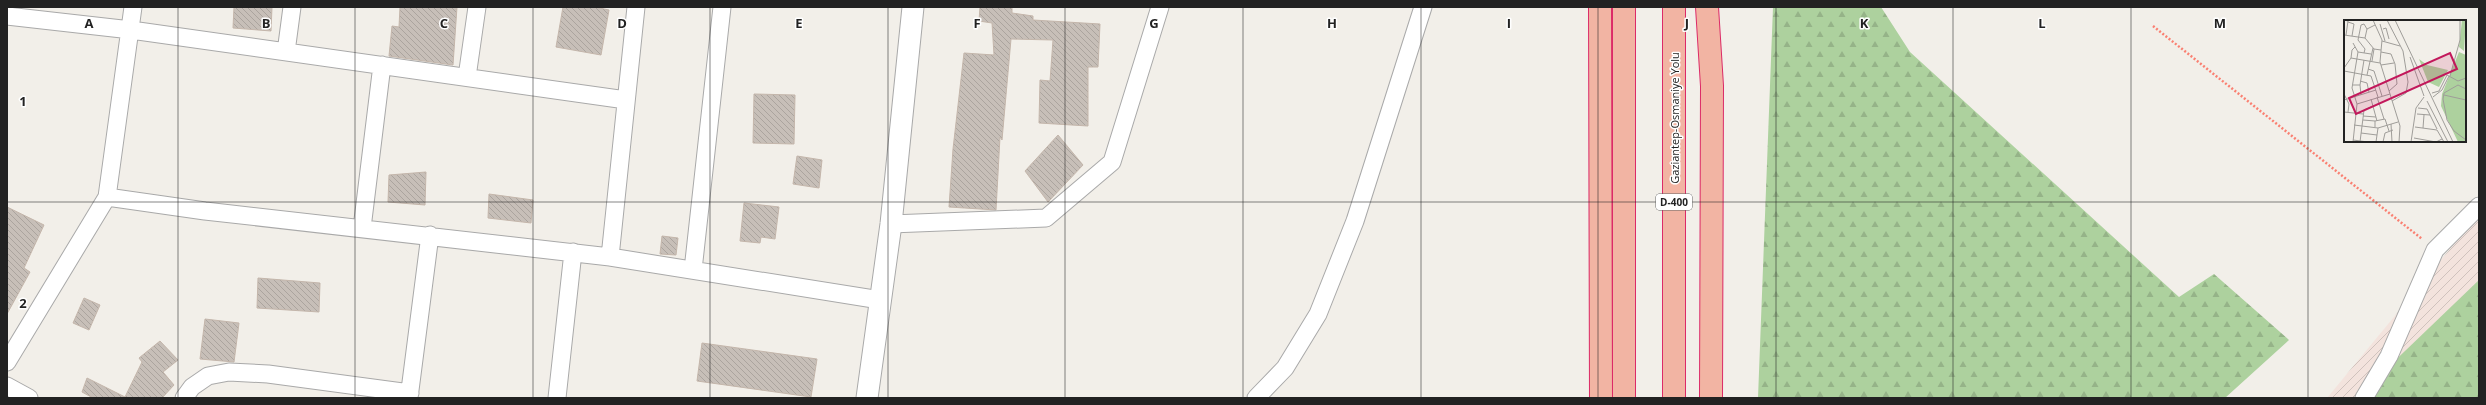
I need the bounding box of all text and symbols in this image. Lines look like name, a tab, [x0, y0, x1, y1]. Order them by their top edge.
text: A	[85, 14, 94, 32]
text: B	[262, 14, 271, 32]
text: C	[440, 14, 448, 32]
text: D	[617, 14, 627, 32]
text: E	[795, 14, 803, 32]
text: F	[973, 14, 981, 32]
text: G	[1149, 14, 1159, 32]
text: H	[1327, 14, 1337, 32]
text: I	[1507, 14, 1511, 32]
text: J	[1684, 14, 1689, 32]
text: K	[1860, 14, 1869, 32]
text: L	[2038, 14, 2046, 32]
text: M	[2214, 14, 2226, 32]
inset map	[2344, 20, 2466, 142]
street label: Gaziantep-Osmaniye Yolu	[1667, 52, 1682, 184]
text: 1	[19, 92, 27, 110]
road number: D-400	[1656, 194, 1692, 210]
text: 2	[19, 294, 27, 312]

